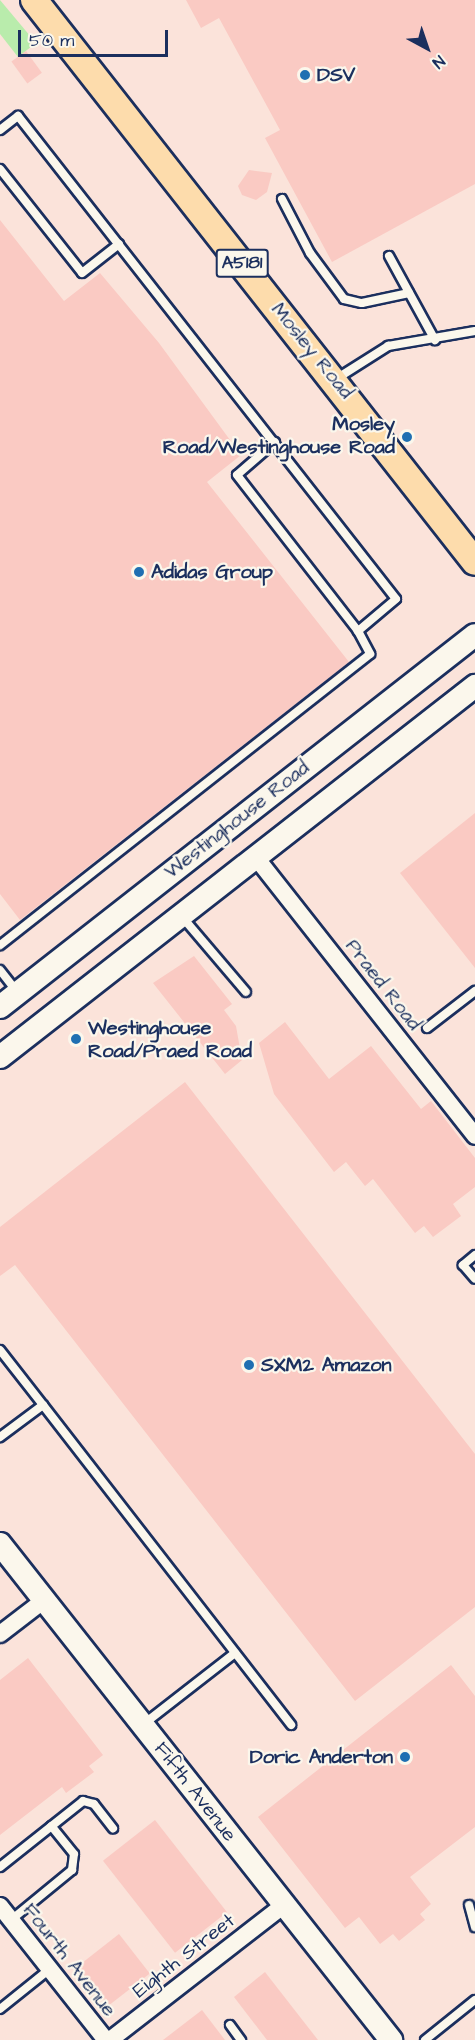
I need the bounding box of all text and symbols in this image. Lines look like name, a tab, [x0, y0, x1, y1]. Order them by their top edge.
scale bar	[21, 18, 171, 56]
north arrow	[397, 18, 457, 78]
text: 50 m	[29, 28, 74, 53]
text: N	[428, 50, 449, 73]
place label: DSV	[317, 63, 355, 87]
marker: DSV	[298, 68, 312, 82]
road number: A5181	[215, 248, 269, 278]
street label: Mosley Road	[266, 298, 358, 404]
place label: Mosley Road/Westinghouse Road	[163, 413, 395, 460]
marker: Mosley Road/Westinghouse Road	[400, 430, 414, 444]
place label: Adidas Group	[151, 560, 273, 584]
marker: Adidas Group	[132, 565, 146, 579]
street label: Westinghouse Road	[160, 756, 314, 884]
street label: Praed Road	[340, 935, 426, 1035]
place label: Westinghouse Road/Praed Road	[88, 1016, 252, 1063]
marker: Westinghouse Road/Praed Road	[69, 1032, 83, 1046]
place label: SXM2 Amazon	[261, 1353, 392, 1377]
marker: SXM2 Amazon	[242, 1358, 256, 1372]
street label: Fifth Avenue	[149, 1737, 241, 1847]
place label: Doric Anderton	[250, 1745, 393, 1769]
marker: Doric Anderton	[398, 1750, 412, 1764]
street label: Fourth Avenue	[17, 1899, 121, 2021]
street label: Eighth Street	[128, 1909, 240, 2003]

